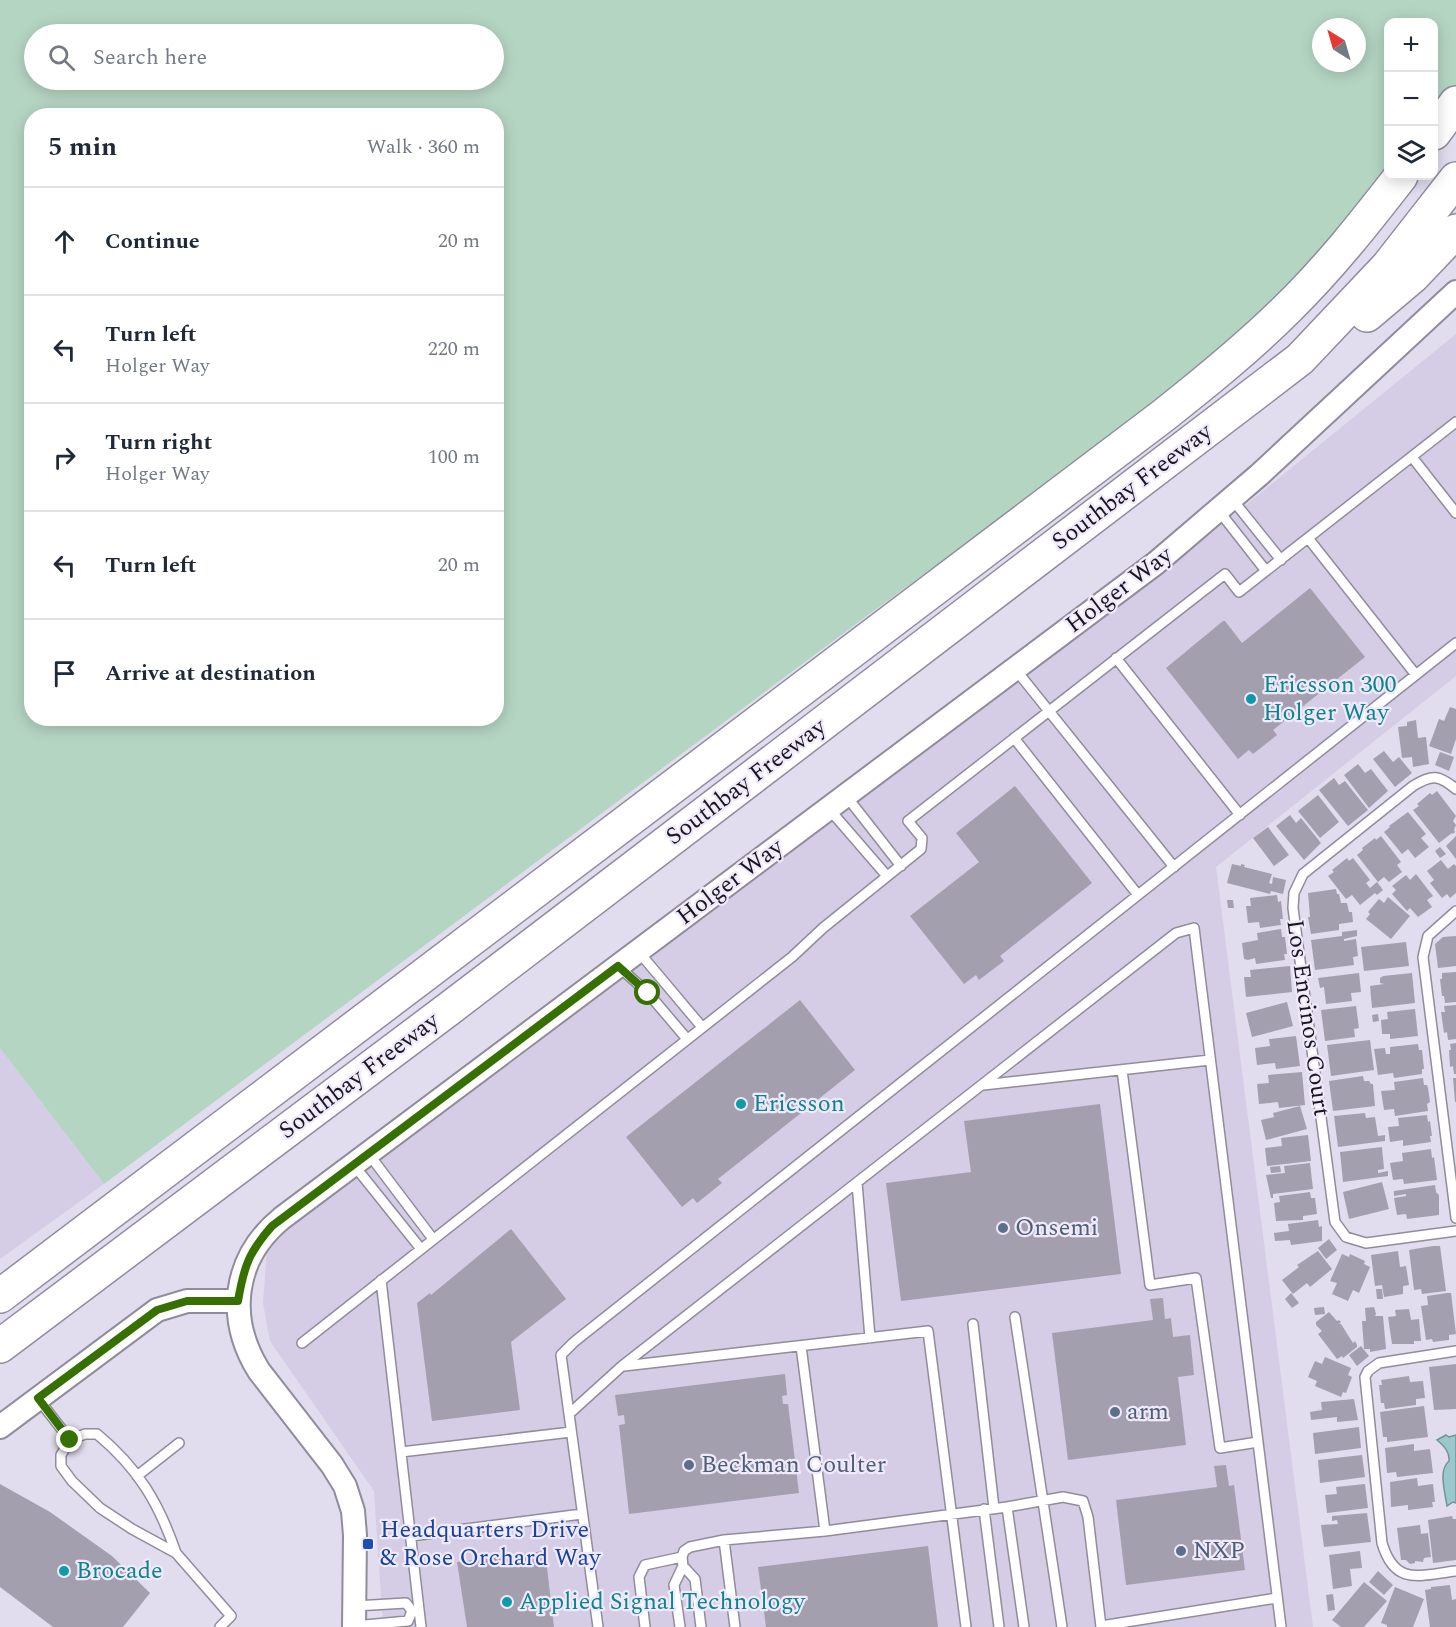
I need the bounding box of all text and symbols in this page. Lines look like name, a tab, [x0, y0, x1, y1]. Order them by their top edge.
north arrow	[1312, 18, 1366, 72]
map controls	[1384, 18, 1438, 180]
button: +	[1384, 18, 1438, 72]
search box	[24, 24, 504, 90]
icon: search	[45, 41, 78, 74]
text: Search here	[93, 41, 207, 74]
button: −	[1384, 72, 1438, 126]
button: layers	[1384, 126, 1438, 180]
text: 5 min	[48, 127, 117, 167]
text: Walk · 360 m	[367, 132, 480, 162]
icon: ahead	[48, 225, 81, 258]
text: Continue	[105, 225, 200, 258]
text: 20 m	[438, 226, 480, 256]
text: Turn left	[105, 318, 197, 351]
icon: left	[48, 333, 81, 366]
text: 220 m	[428, 334, 480, 364]
text: Holger Way	[105, 351, 210, 381]
street label: Southbay Freeway	[1044, 414, 1221, 559]
text: Turn right	[105, 426, 212, 459]
icon: right	[48, 441, 81, 474]
text: 100 m	[428, 442, 480, 472]
text: Holger Way	[105, 459, 210, 489]
street label: Holger Way	[1058, 537, 1181, 642]
icon: left	[48, 549, 81, 582]
text: Turn left	[105, 549, 197, 582]
text: 20 m	[438, 550, 480, 580]
icon: arrive	[48, 657, 81, 690]
text: Arrive at destination	[105, 657, 316, 690]
place label: Ericsson 300 Holger Way	[1263, 667, 1397, 731]
marker: Ericsson 300 Holger Way	[1244, 692, 1258, 706]
street label: Southbay Freeway	[658, 709, 835, 854]
street label: Holger Way	[669, 829, 792, 934]
street label: Los Encinos Court	[1276, 917, 1340, 1119]
route start	[634, 979, 660, 1005]
street label: Southbay Freeway	[271, 1003, 448, 1148]
place label: Ericsson	[753, 1086, 845, 1122]
marker: Ericsson	[734, 1097, 748, 1111]
place label: Onsemi	[1015, 1210, 1098, 1246]
marker: Onsemi	[996, 1221, 1010, 1235]
place label: arm	[1127, 1394, 1169, 1430]
marker: arm	[1108, 1405, 1122, 1419]
route end	[56, 1426, 82, 1452]
place label: Beckman Coulter	[701, 1447, 886, 1483]
marker: Beckman Coulter	[682, 1458, 696, 1472]
place label: Headquarters Drive & Rose Orchard Way	[380, 1512, 602, 1576]
place label: NXP	[1193, 1533, 1245, 1569]
marker: Headquarters Drive & Rose Orchard Way	[361, 1537, 375, 1551]
marker: NXP	[1174, 1544, 1188, 1558]
place label: Brocade	[76, 1553, 163, 1589]
marker: Brocade	[57, 1564, 71, 1578]
place label: Applied Signal Technology	[519, 1584, 807, 1620]
marker: Applied Signal Technology	[500, 1595, 514, 1609]

